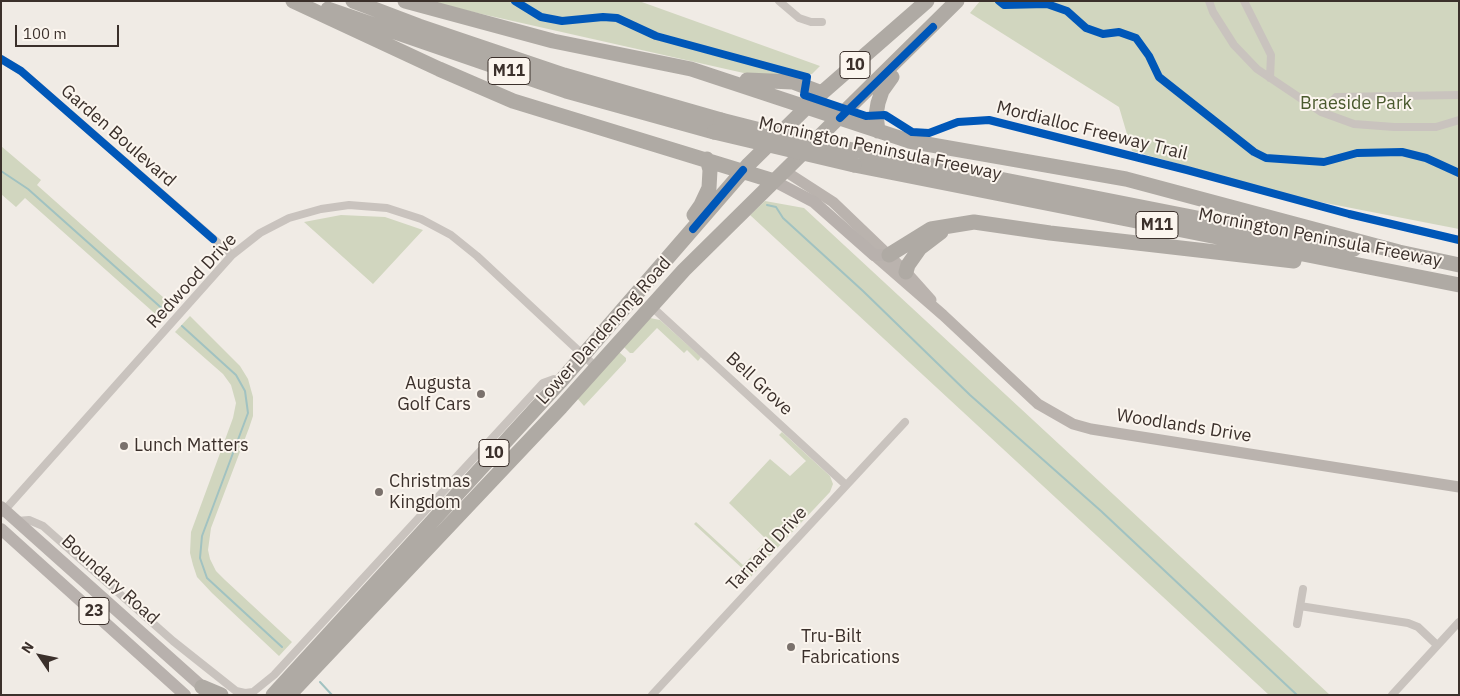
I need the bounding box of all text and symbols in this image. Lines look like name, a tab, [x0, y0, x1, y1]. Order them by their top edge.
scale bar	[18, 15, 121, 47]
text: 100 m	[23, 24, 67, 43]
road number: 10	[840, 52, 870, 78]
road number: M11	[488, 58, 530, 84]
street label: Garden Boulevard	[56, 80, 180, 192]
park label: Braeside Park	[1300, 93, 1412, 115]
street label: Mordialloc Freeway Trail	[994, 97, 1190, 165]
street label: Mornington Peninsula Freeway	[757, 113, 1003, 185]
street label: Mornington Peninsula Freeway	[1196, 204, 1444, 272]
road number: M11	[1136, 212, 1178, 238]
street label: Redwood Drive	[143, 229, 241, 333]
street label: Lower Dandenong Road	[532, 253, 676, 409]
street label: Bell Grove	[721, 348, 797, 420]
place label: Augusta Golf Cars	[397, 373, 471, 416]
marker: Augusta Golf Cars	[475, 388, 487, 400]
street label: Woodlands Drive	[1115, 405, 1253, 447]
place label: Lunch Matters	[134, 435, 249, 457]
road number: 10	[479, 439, 509, 466]
marker: Lunch Matters	[118, 440, 130, 452]
place label: Christmas Kingdom	[389, 471, 471, 514]
marker: Christmas Kingdom	[373, 486, 385, 498]
street label: Tarnard Drive	[722, 502, 812, 596]
street label: Boundary Road	[57, 531, 163, 629]
road number: 23	[79, 598, 109, 624]
place label: Tru-Bilt Fabrications	[801, 626, 900, 669]
north arrow	[15, 631, 65, 681]
text: N	[17, 638, 38, 657]
marker: Tru-Bilt Fabrications	[785, 641, 797, 653]

